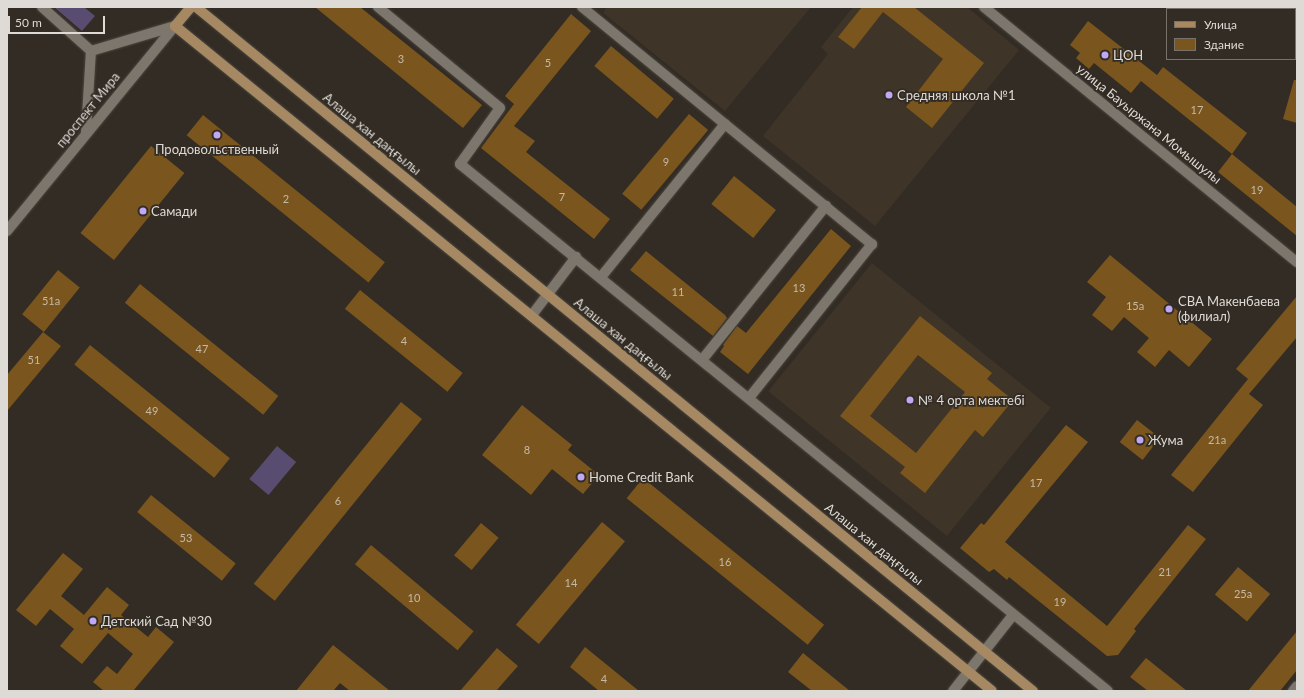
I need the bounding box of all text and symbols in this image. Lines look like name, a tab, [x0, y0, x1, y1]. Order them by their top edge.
scale bar	[10, 8, 107, 34]
legend	[1166, 8, 1296, 60]
text: 50 m	[15, 15, 42, 30]
text: Улица	[1204, 17, 1237, 32]
text: Здание	[1204, 37, 1244, 52]
place label: ЦОН	[1113, 47, 1143, 63]
marker: ЦОН	[1100, 50, 1110, 60]
house number: 3	[398, 52, 404, 66]
house number: 5	[545, 56, 551, 70]
street label: улица Бауыржана Момышулы	[1073, 61, 1225, 187]
street label: проспект Мира	[53, 69, 123, 151]
place label: Средняя школа №1	[897, 87, 1016, 103]
street label: Алаша хан даңғылы	[320, 90, 424, 178]
marker: Средняя школа №1	[884, 90, 894, 100]
house number: 17	[1191, 103, 1203, 117]
marker: Продовольственный	[212, 130, 222, 140]
place label: Продовольственный	[155, 141, 279, 157]
house number: 9	[663, 155, 669, 169]
house number: 19	[1251, 183, 1263, 197]
house number: 7	[559, 190, 565, 204]
house number: 2	[283, 192, 289, 206]
place label: Самади	[151, 203, 197, 219]
marker: Самади	[138, 206, 148, 216]
house number: 13	[793, 281, 805, 295]
house number: 11	[672, 285, 684, 299]
house number: 51а	[42, 294, 60, 308]
place label: СВА Макенбаева (филиал)	[1178, 294, 1280, 325]
street label: Алаша хан даңғылы	[571, 295, 675, 383]
house number: 15а	[1126, 299, 1144, 313]
marker: СВА Макенбаева (филиал)	[1163, 303, 1175, 315]
house number: 4	[401, 334, 407, 348]
house number: 47	[196, 342, 208, 356]
house number: 51	[28, 353, 40, 367]
place label: № 4 орта мектебі	[918, 392, 1025, 408]
marker: № 4 орта мектебі	[905, 395, 915, 405]
house number: 49	[146, 404, 158, 418]
place label: Жума	[1148, 432, 1183, 448]
house number: 21а	[1208, 433, 1226, 447]
marker: Жума	[1135, 435, 1145, 445]
house number: 8	[524, 443, 530, 457]
place label: Home Credit Bank	[589, 469, 694, 485]
marker: Home Credit Bank	[576, 472, 586, 482]
house number: 17	[1030, 476, 1042, 490]
house number: 6	[335, 494, 341, 508]
street label: Алаша хан даңғылы	[822, 500, 926, 588]
house number: 53	[180, 531, 192, 545]
house number: 16	[719, 555, 731, 569]
house number: 21	[1159, 565, 1171, 579]
house number: 14	[565, 576, 577, 590]
house number: 25а	[1234, 587, 1252, 601]
house number: 10	[408, 591, 420, 605]
house number: 19	[1054, 595, 1066, 609]
place label: Детский Сад №30	[101, 613, 212, 629]
marker: Детский Сад №30	[88, 616, 98, 626]
house number: 4	[601, 672, 607, 686]

